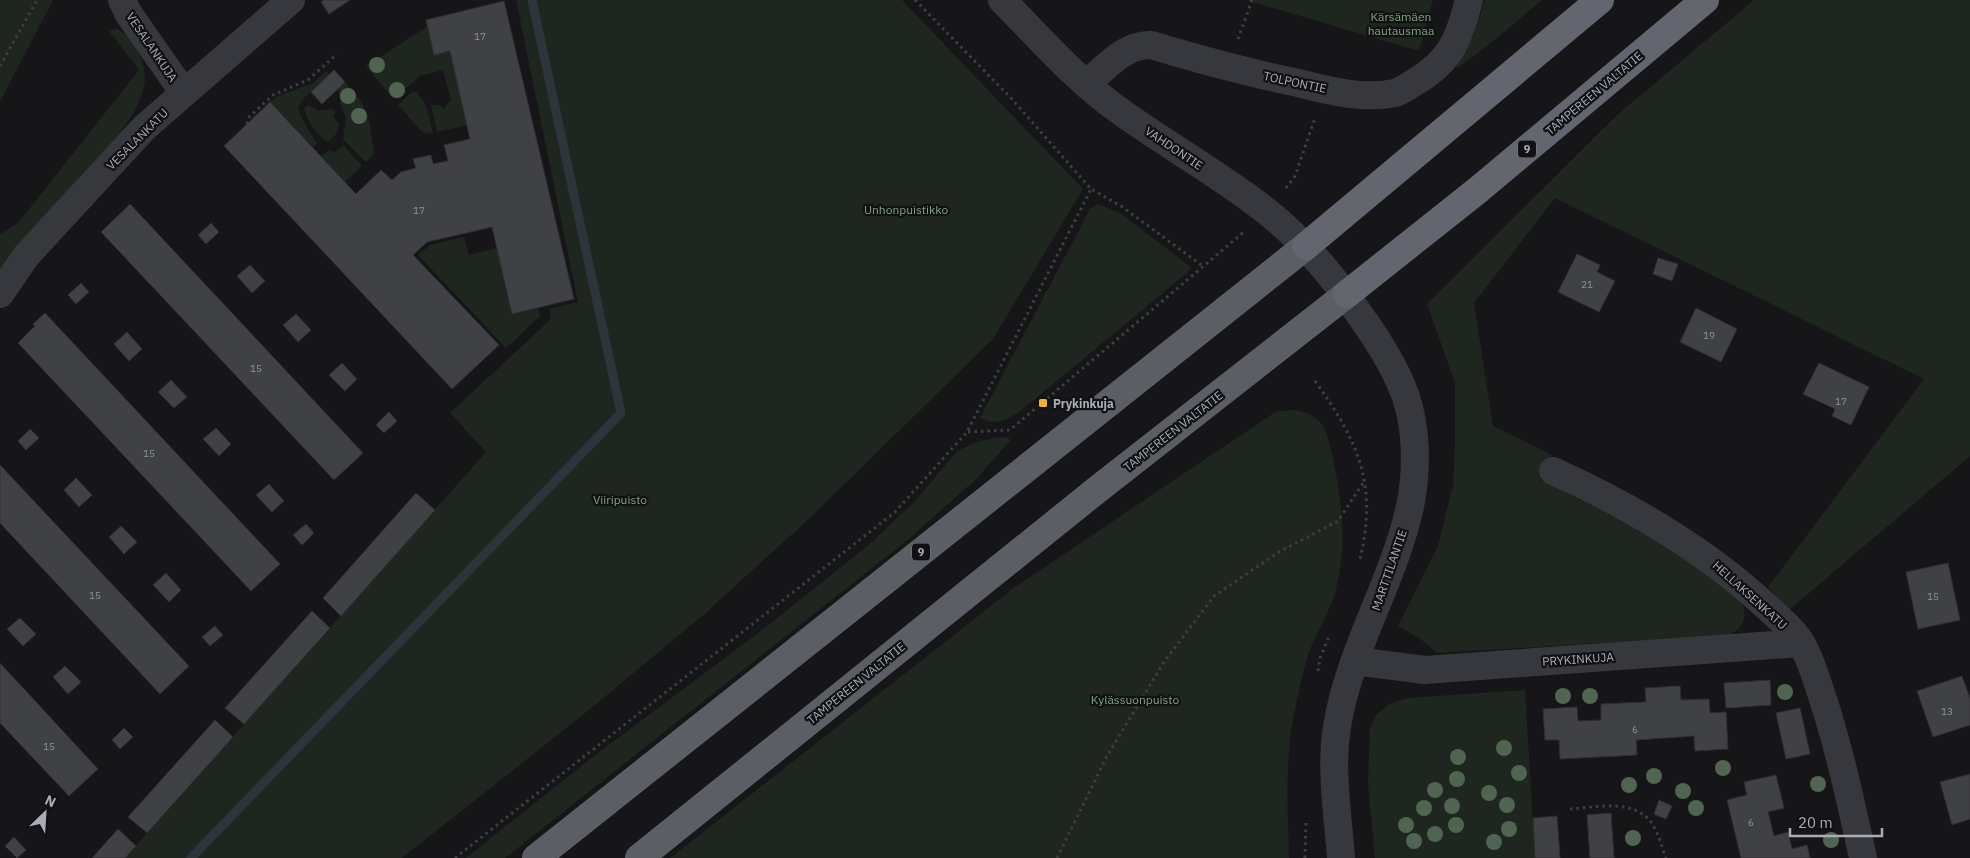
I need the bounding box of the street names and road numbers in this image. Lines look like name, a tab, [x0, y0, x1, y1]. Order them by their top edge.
street label: VESALANKUJA	[123, 9, 181, 85]
street label: TAMPEREEN VALTATIE	[1542, 48, 1646, 138]
street label: TOLPONTIE	[1262, 68, 1328, 96]
street label: VESALANKATU	[103, 105, 171, 173]
street label: VAHDONTIE	[1142, 123, 1206, 173]
road number: 9	[1518, 140, 1536, 158]
street label: TAMPEREEN VALTATIE	[1120, 388, 1226, 474]
street label: MARTTILANTIE	[1368, 528, 1410, 612]
road number: 9	[912, 544, 930, 560]
street label: HELLAKSENKATU	[1710, 558, 1790, 632]
street label: TAMPEREEN VALTATIE	[804, 639, 908, 727]
street label: PRYKINKUJA	[1542, 649, 1615, 669]

